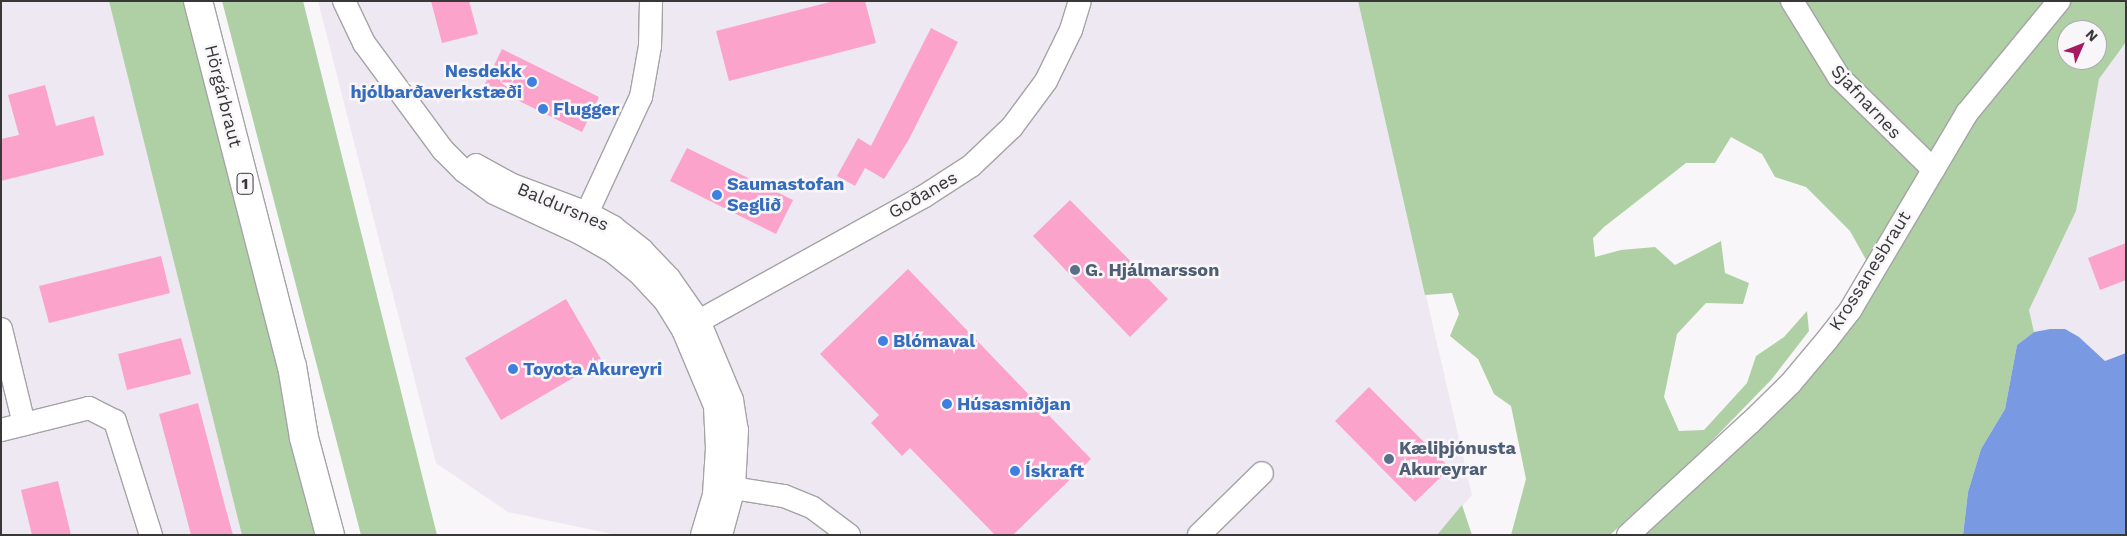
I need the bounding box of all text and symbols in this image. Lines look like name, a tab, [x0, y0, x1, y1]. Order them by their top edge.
north arrow	[2057, 20, 2107, 70]
text: N	[2083, 26, 2101, 45]
street label: Hörgárbraut	[200, 42, 246, 150]
place label: Nesdekk hjólbarðaverkstæði	[350, 61, 522, 104]
street label: Sjafnarnes	[1826, 61, 1906, 143]
marker: Nesdekk hjólbarðaverkstæði	[526, 76, 538, 88]
place label: Flugger	[553, 98, 619, 120]
marker: Flugger	[537, 103, 549, 115]
street label: Goðanes	[885, 167, 961, 223]
road number: 1	[236, 170, 254, 198]
place label: Saumastofan Seglið	[727, 174, 844, 216]
street label: Baldursnes	[514, 178, 612, 236]
marker: Saumastofan Seglið	[711, 189, 723, 201]
street label: Krossanesbraut	[1825, 207, 1915, 335]
place label: G. Hjálmarsson	[1085, 259, 1219, 281]
marker: G. Hjálmarsson	[1069, 264, 1081, 276]
place label: Blómaval	[893, 330, 975, 352]
marker: Blómaval	[877, 335, 889, 347]
place label: Toyota Akureyri	[523, 358, 663, 380]
marker: Toyota Akureyri	[507, 363, 519, 375]
place label: Húsasmiðjan	[957, 393, 1071, 415]
marker: Húsasmiðjan	[941, 398, 953, 410]
place label: Kæliþjónusta Akureyrar	[1399, 438, 1516, 480]
marker: Kæliþjónusta Akureyrar	[1383, 453, 1395, 465]
place label: Ískraft	[1025, 460, 1084, 482]
marker: Ískraft	[1009, 465, 1021, 477]

